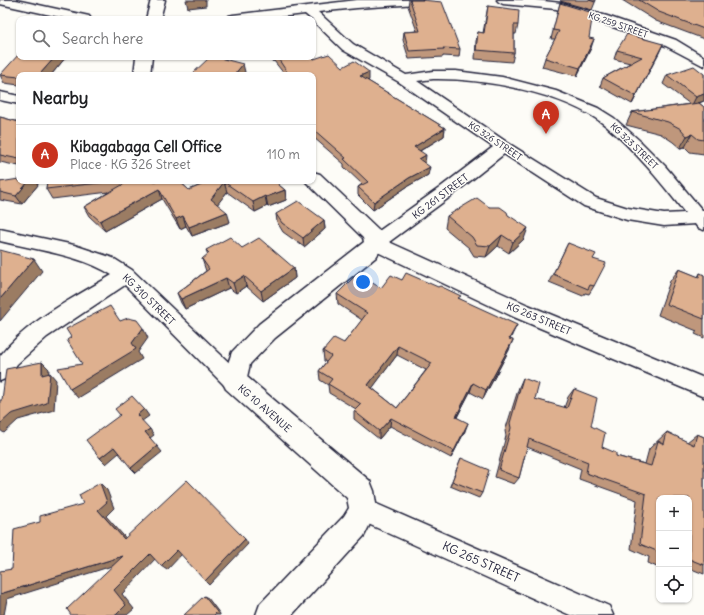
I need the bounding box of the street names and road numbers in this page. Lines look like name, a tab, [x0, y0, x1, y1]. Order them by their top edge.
street label: KG 259 STREET	[587, 9, 650, 40]
street label: KG 326 STREET	[466, 119, 524, 163]
street label: KG 323 STREET	[608, 120, 661, 171]
street label: KG 261 STREET	[410, 171, 471, 222]
street label: KG 310 STREET	[120, 271, 178, 328]
street label: KG 263 STREET	[505, 299, 573, 338]
street label: KG 10 AVENUE	[235, 382, 294, 435]
street label: KG 265 STREET	[440, 538, 522, 585]

